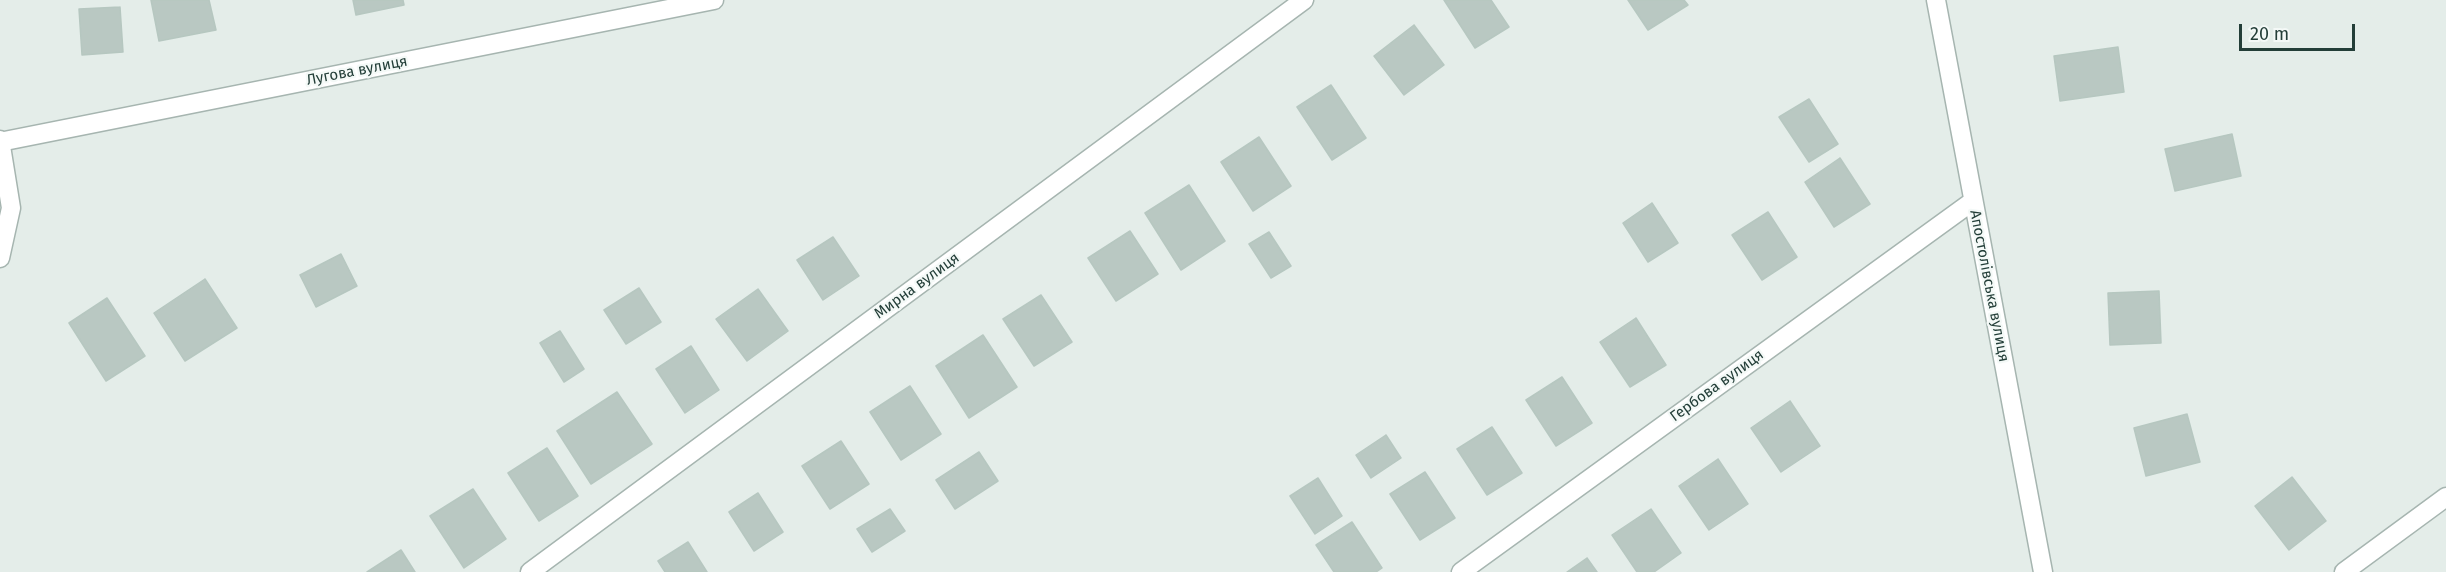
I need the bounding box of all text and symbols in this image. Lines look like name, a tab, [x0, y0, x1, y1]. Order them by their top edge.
scale bar	[2242, 12, 2358, 50]
text: 20 m	[2250, 23, 2289, 45]
street label: Лугова вулиця	[305, 52, 409, 90]
street label: Апостолівська вулиця	[1965, 209, 2013, 363]
street label: Мирна вулиця	[871, 249, 963, 323]
street label: Гербова вулиця	[1667, 346, 1767, 426]

